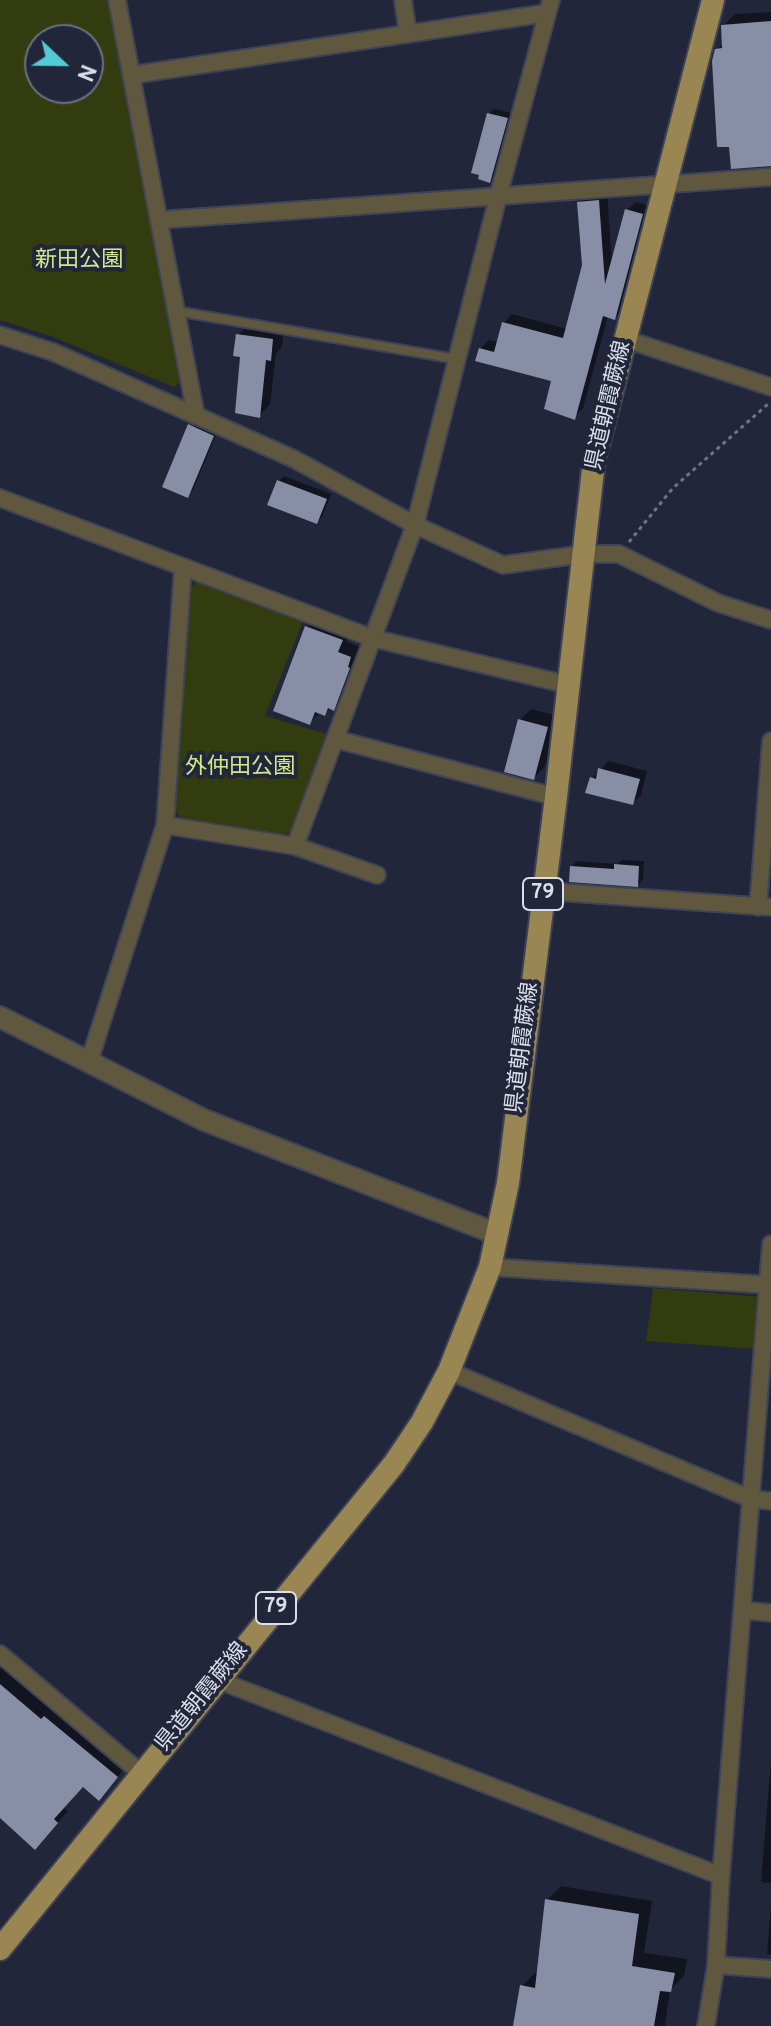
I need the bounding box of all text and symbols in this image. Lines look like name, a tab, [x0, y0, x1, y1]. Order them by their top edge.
north arrow	[24, 24, 104, 104]
text: N	[69, 60, 100, 85]
park label: 新田公園	[35, 249, 123, 275]
street label: 県道朝霞蕨線	[582, 339, 638, 473]
park label: 外仲田公園	[185, 756, 295, 782]
road number: 79	[523, 878, 563, 910]
street label: 県道朝霞蕨線	[503, 981, 545, 1115]
road number: 79	[256, 1592, 296, 1624]
street label: 県道朝霞蕨線	[151, 1638, 255, 1758]

